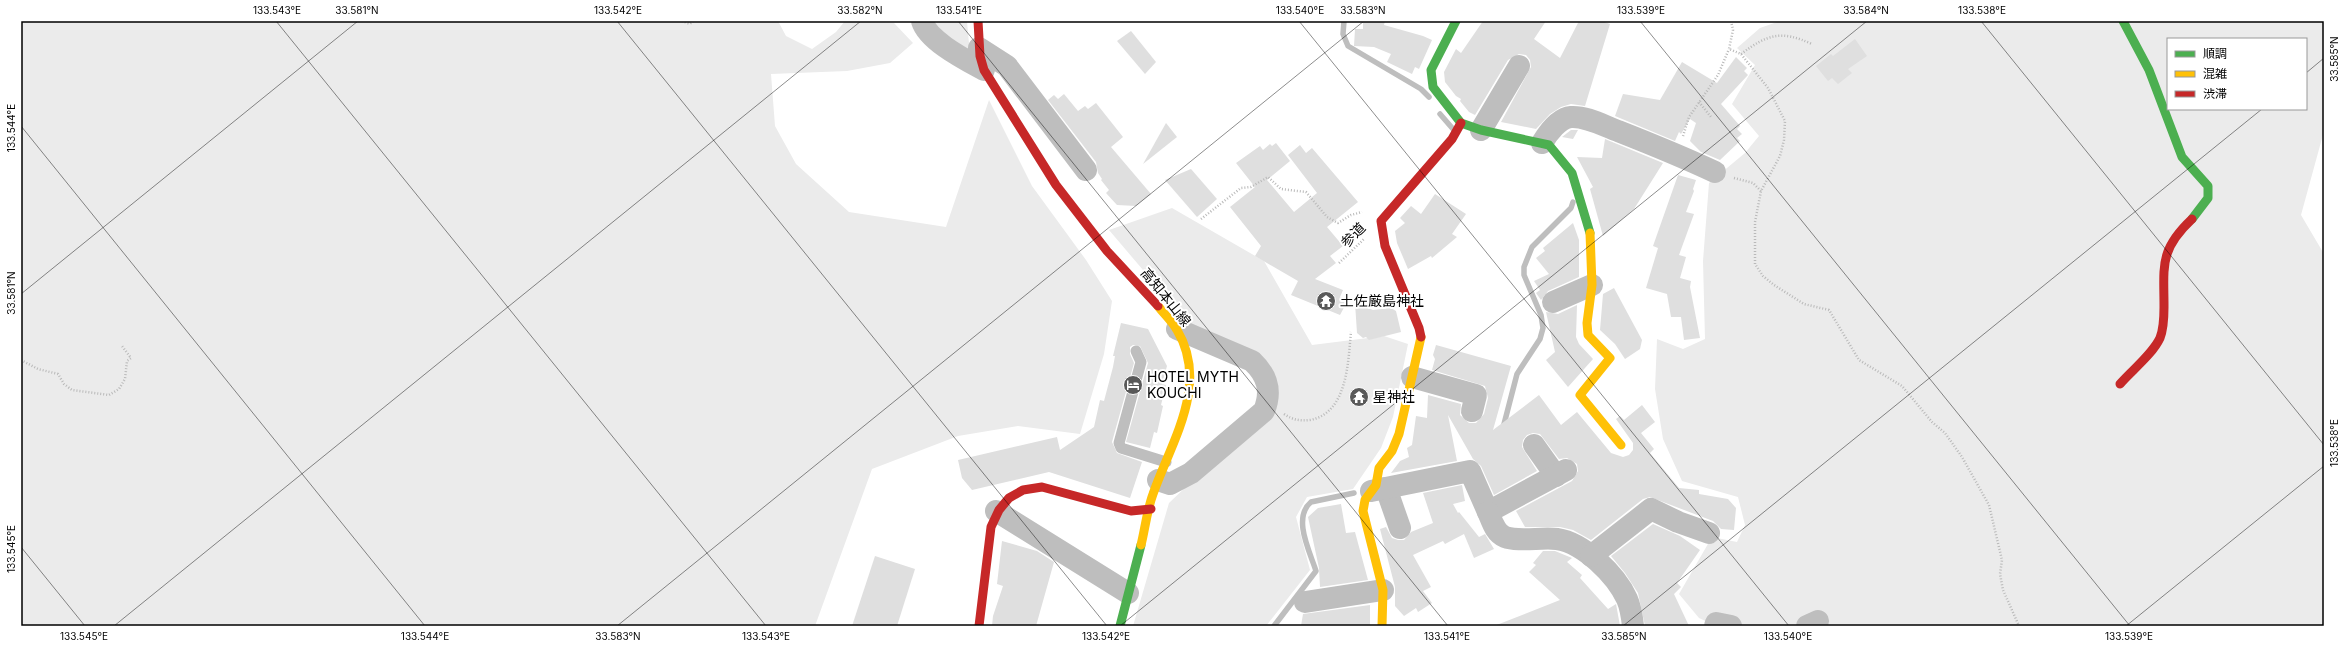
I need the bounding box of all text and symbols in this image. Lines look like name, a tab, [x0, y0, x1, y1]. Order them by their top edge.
text: 133.543°E	[253, 4, 301, 16]
text: 33.581°N	[335, 4, 379, 16]
text: 133.542°E	[594, 4, 642, 16]
text: 33.582°N	[837, 4, 883, 16]
text: 133.541°E	[936, 4, 982, 16]
text: 133.540°E	[1276, 4, 1324, 16]
text: 33.583°N	[1340, 4, 1386, 16]
text: 133.539°E	[1617, 4, 1665, 16]
text: 33.584°N	[1843, 4, 1889, 16]
text: 133.538°E	[1958, 4, 2006, 16]
text: 33.585°N	[2328, 36, 2340, 82]
legend	[2167, 38, 2307, 110]
text: 順調	[2203, 46, 2227, 61]
text: 混雑	[2203, 66, 2227, 81]
text: 渋滞	[2203, 86, 2227, 101]
text: 133.544°E	[5, 104, 17, 152]
street label: 参道	[1337, 219, 1369, 251]
street label: 高知本山線	[1138, 264, 1195, 329]
text: 33.581°N	[5, 271, 17, 315]
temple icon: 土佐厳島神社	[1315, 290, 1337, 312]
place label: 土佐厳島神社	[1340, 292, 1424, 309]
place label: HOTEL MYTH KOUCHI	[1147, 368, 1239, 401]
hotel icon: HOTEL MYTH KOUCHI	[1122, 374, 1144, 396]
temple icon: 星神社	[1348, 386, 1370, 408]
place label: 星神社	[1373, 388, 1415, 405]
text: 133.538°E	[2328, 419, 2340, 467]
text: 133.545°E	[5, 525, 17, 573]
text: 133.545°E	[60, 630, 108, 642]
text: 133.544°E	[401, 630, 449, 642]
text: 33.583°N	[595, 630, 641, 642]
text: 133.543°E	[742, 630, 790, 642]
text: 133.542°E	[1082, 630, 1130, 642]
text: 133.541°E	[1424, 630, 1470, 642]
text: 33.585°N	[1601, 630, 1647, 642]
text: 133.540°E	[1764, 630, 1812, 642]
text: 133.539°E	[2105, 630, 2153, 642]

